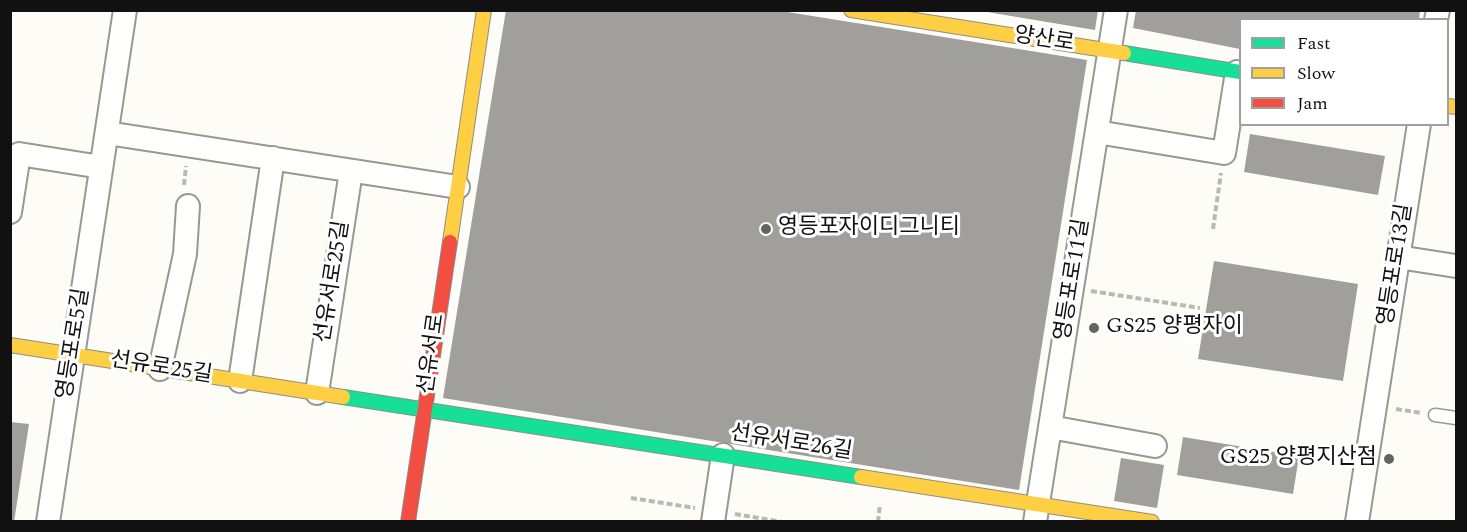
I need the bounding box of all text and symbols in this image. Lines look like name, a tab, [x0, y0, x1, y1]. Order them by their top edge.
legend	[1239, 18, 1449, 126]
street label: 양산로	[1012, 23, 1076, 59]
text: Fast	[1297, 30, 1330, 57]
text: Slow	[1297, 60, 1335, 87]
text: Jam	[1297, 90, 1328, 117]
street label: 영등포로13길	[1374, 202, 1420, 328]
place label: 영등포자이디그니티	[778, 216, 960, 242]
street label: 영등포로11길	[1051, 217, 1097, 343]
street label: 선유서로25길	[311, 219, 357, 345]
marker: 영등포자이디그니티	[759, 222, 773, 236]
street label: 영등포로5길	[53, 287, 97, 401]
street label: 선유서로	[414, 312, 452, 396]
place label: GS25 양평자이	[1106, 315, 1243, 341]
marker: GS25 양평자이	[1087, 321, 1101, 335]
street label: 선유로25길	[108, 348, 214, 390]
street label: 선유서로26길	[728, 421, 854, 467]
place label: GS25 양평지산점	[1220, 446, 1377, 472]
marker: GS25 양평지산점	[1382, 452, 1396, 466]

